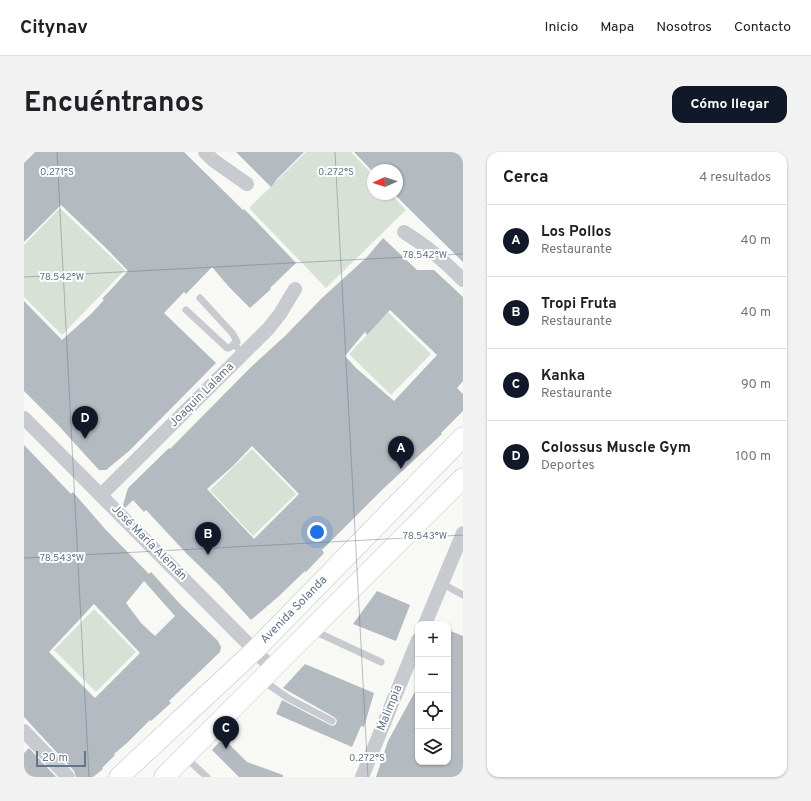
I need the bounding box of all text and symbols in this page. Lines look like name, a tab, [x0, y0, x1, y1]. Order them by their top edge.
text: Citynav	[20, 16, 88, 40]
text: Inicio	[545, 19, 578, 36]
text: Mapa	[600, 19, 634, 36]
text: Nosotros	[656, 19, 712, 36]
text: Contacto	[734, 19, 791, 36]
text: Encuéntranos	[24, 86, 204, 122]
button: Cómo llegar	[672, 86, 787, 123]
north arrow	[367, 164, 403, 200]
text: 0.271°S	[40, 166, 74, 179]
text: 0.272°S	[318, 166, 354, 179]
text: Cerca	[503, 167, 549, 189]
text: 4 resultados	[699, 170, 771, 186]
text: Los Pollos	[541, 223, 611, 242]
text: A	[511, 233, 521, 249]
text: 40 m	[741, 233, 771, 249]
text: Restaurante	[541, 242, 612, 258]
text: 78.542°W	[403, 249, 447, 262]
text: 78.542°W	[40, 271, 84, 284]
text: Tropi Fruta	[541, 295, 617, 314]
text: B	[512, 305, 520, 321]
text: 40 m	[741, 305, 771, 321]
text: Restaurante	[541, 314, 612, 330]
street label: Joaquin Lalama	[166, 359, 238, 431]
text: Kanka	[541, 367, 585, 386]
text: C	[512, 377, 520, 393]
text: 90 m	[741, 377, 771, 393]
text: Restaurante	[541, 386, 612, 402]
pin: D	[72, 406, 98, 439]
pin: A	[388, 436, 414, 469]
text: Colossus Muscle Gym	[541, 439, 691, 458]
text: D	[511, 449, 521, 465]
text: 100 m	[735, 449, 771, 465]
text: Deportes	[541, 458, 595, 474]
street label: José María Alemán	[108, 502, 190, 584]
pin: B	[195, 522, 221, 555]
your location	[307, 522, 327, 542]
text: 78.543°W	[403, 530, 447, 543]
text: 78.543°W	[40, 552, 84, 565]
street label: Avenida Solanda	[257, 572, 331, 648]
map controls	[415, 621, 451, 765]
button: +	[415, 621, 451, 657]
button: −	[415, 657, 451, 693]
street label: Malimpia	[374, 683, 406, 733]
button: locate	[415, 693, 451, 729]
pin: C	[213, 716, 239, 749]
button: layers	[415, 729, 451, 765]
scale bar	[36, 749, 86, 768]
text: 20 m	[42, 751, 68, 765]
text: 0.272°S	[349, 752, 385, 765]

